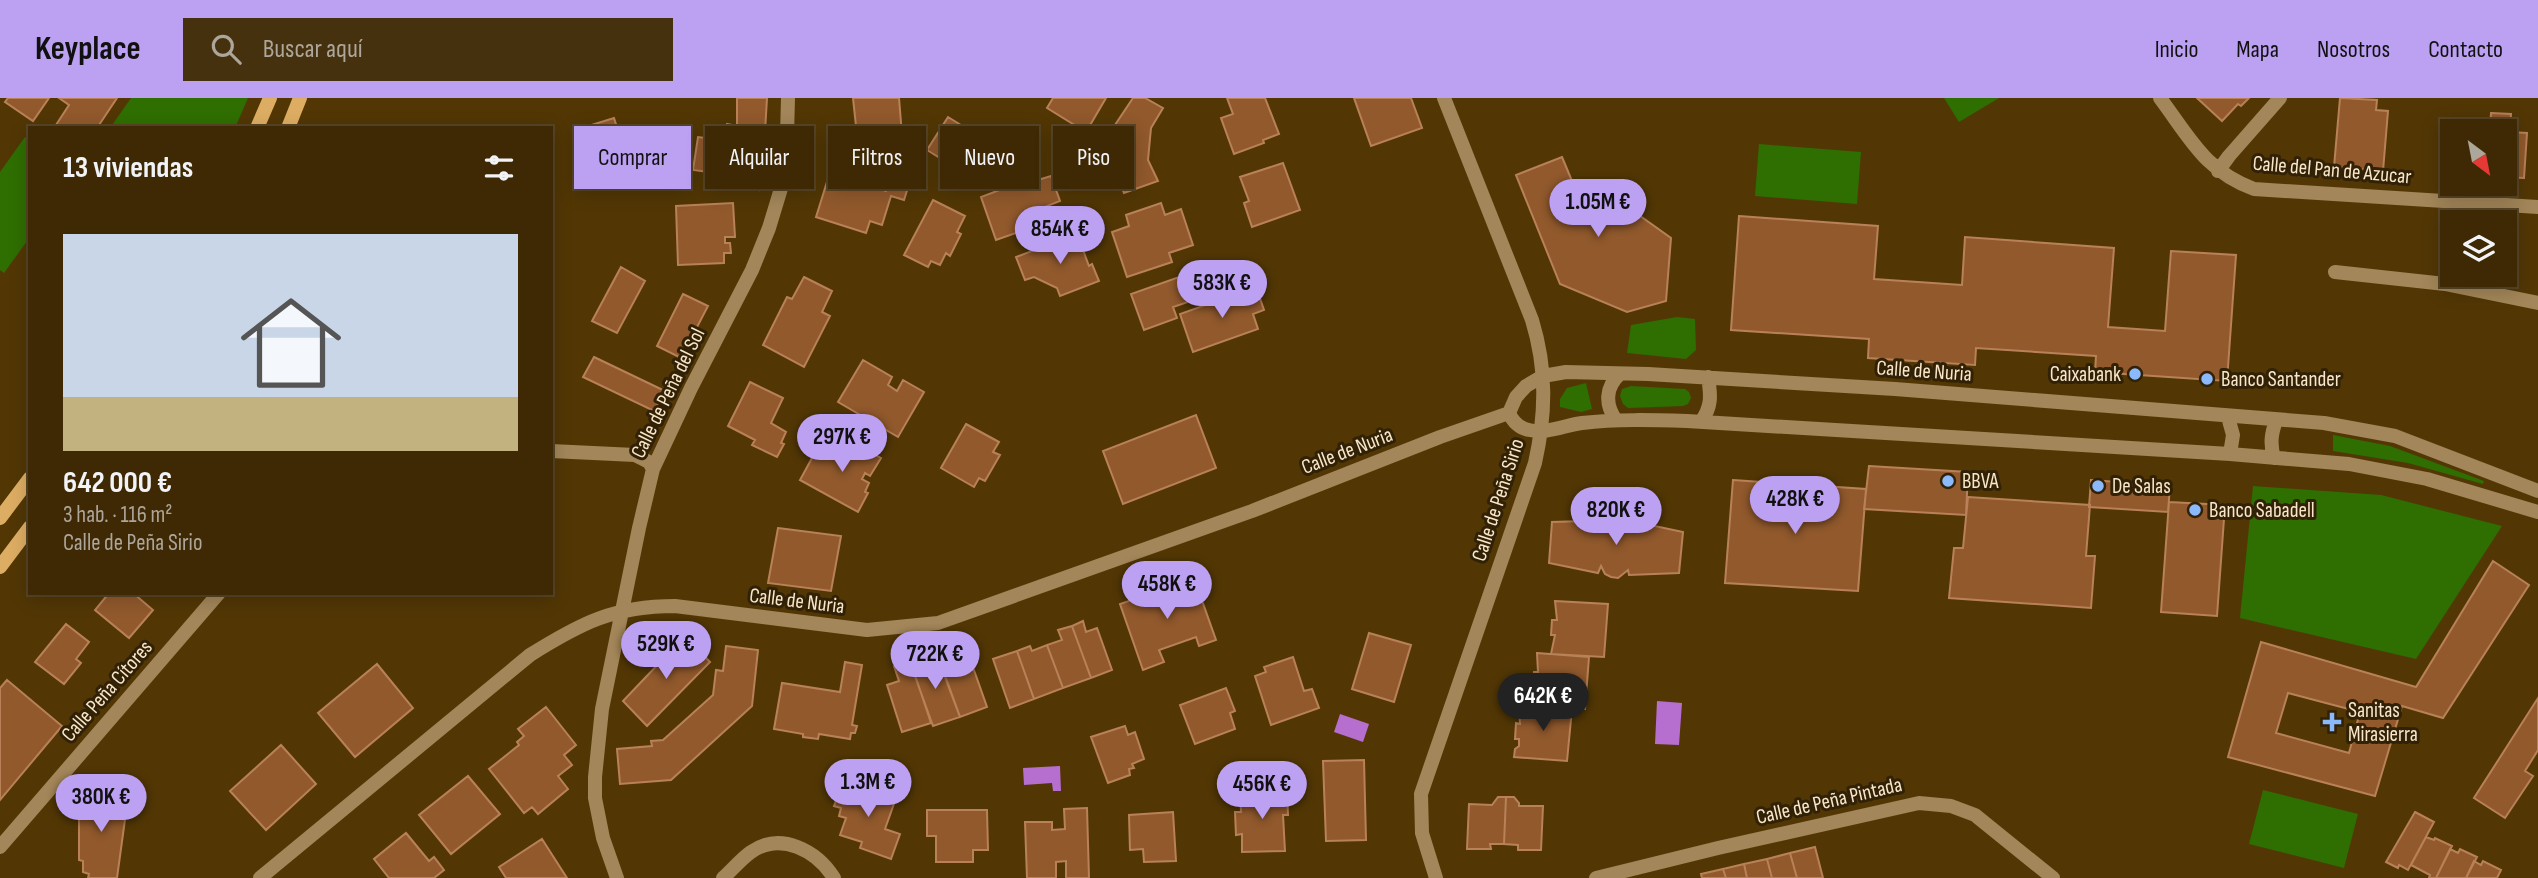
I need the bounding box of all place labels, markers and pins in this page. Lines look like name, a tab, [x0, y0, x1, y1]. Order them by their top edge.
pin: 1.05M €	[1533, 180, 1663, 239]
pin: 854K €	[1003, 206, 1117, 266]
pin: 583K €	[1165, 260, 1279, 320]
place label: Caixabank	[2050, 362, 2121, 387]
marker: Caixabank	[2127, 366, 2143, 382]
place label: Banco Santander	[2221, 367, 2341, 392]
marker: Banco Santander	[2199, 371, 2215, 387]
pin: 297K €	[785, 414, 899, 474]
place label: BBVA	[1962, 469, 1999, 494]
marker: BBVA	[1940, 473, 1956, 489]
place label: De Salas	[2112, 474, 2171, 499]
pin: 428K €	[1738, 476, 1852, 536]
marker: De Salas	[2090, 478, 2106, 494]
pin: 820K €	[1559, 488, 1673, 547]
place label: Banco Sabadell	[2209, 498, 2315, 523]
marker: Banco Sabadell	[2187, 502, 2203, 518]
pin: 458K €	[1110, 561, 1224, 621]
pin: 529K €	[609, 622, 723, 681]
pin: 722K €	[878, 632, 992, 691]
pin: 642K €	[1486, 674, 1600, 733]
place label: Sanitas Mirasierra	[2348, 698, 2418, 747]
marker: Sanitas Mirasierra	[2322, 712, 2342, 732]
pin: 1.3M €	[811, 760, 925, 819]
pin: 456K €	[1205, 762, 1319, 821]
pin: 380K €	[44, 774, 158, 834]

